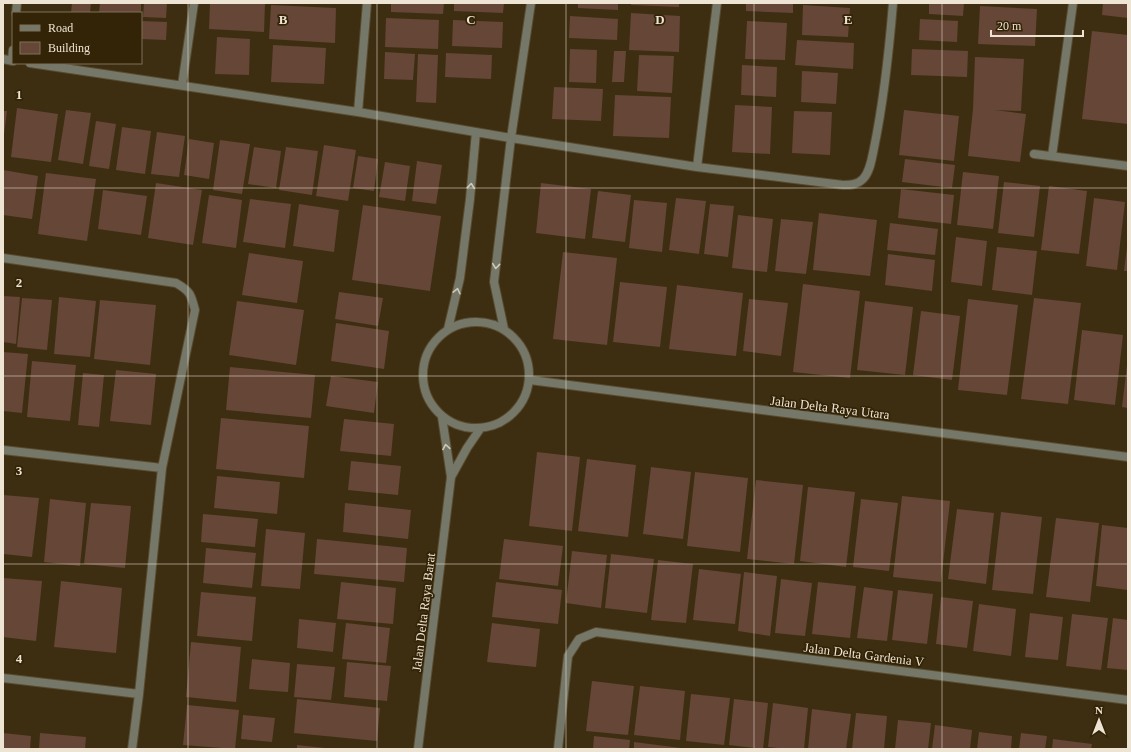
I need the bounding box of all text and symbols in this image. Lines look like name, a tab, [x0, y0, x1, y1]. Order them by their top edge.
legend	[12, 12, 142, 64]
text: B	[279, 12, 288, 27]
text: C	[466, 12, 476, 27]
text: D	[655, 12, 665, 27]
text: E	[844, 12, 852, 27]
scale bar	[991, 12, 1083, 38]
text: 20 m	[997, 19, 1022, 33]
text: Road	[48, 21, 73, 35]
text: Building	[48, 41, 90, 55]
text: 1	[16, 87, 22, 102]
one-way arrow	[466, 183, 475, 189]
one-way arrow	[492, 263, 501, 269]
text: 2	[16, 275, 22, 290]
one-way arrow	[452, 288, 461, 295]
street label: Jalan Delta Raya Utara	[769, 393, 891, 422]
one-way arrow	[442, 444, 451, 450]
text: 3	[16, 463, 23, 478]
street label: Jalan Delta Raya Barat	[409, 551, 438, 672]
street label: Jalan Delta Gardenia V	[803, 640, 926, 669]
text: 4	[16, 651, 23, 666]
north arrow	[1079, 700, 1119, 740]
text: N	[1095, 704, 1103, 716]

